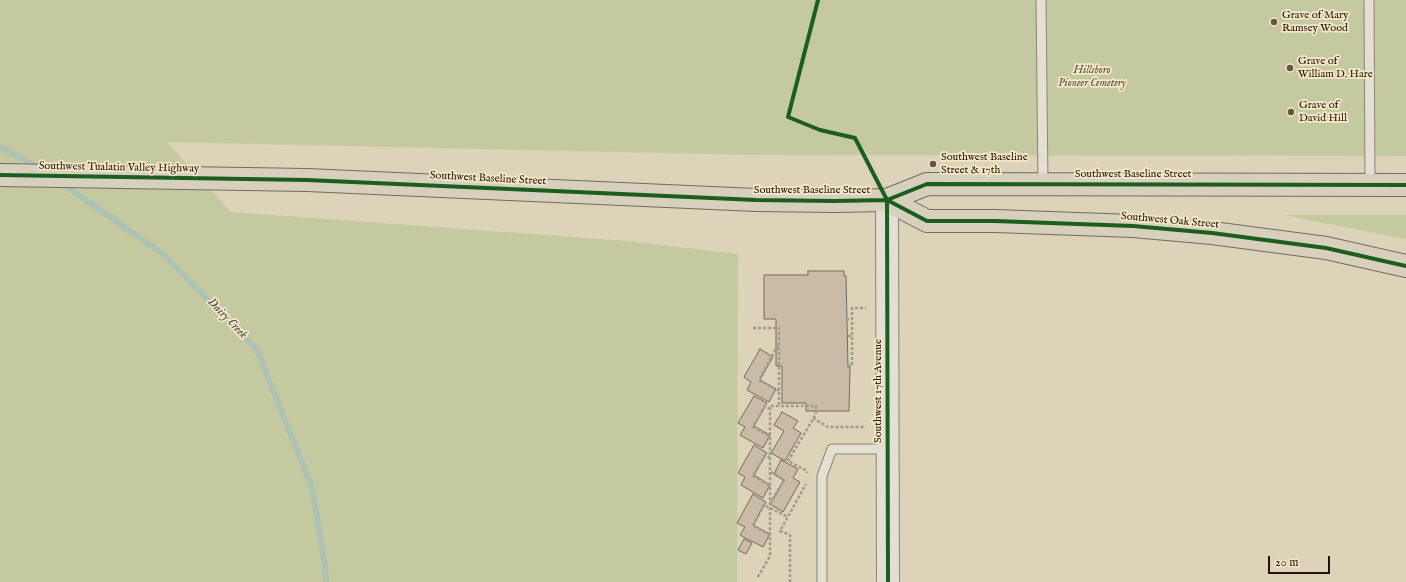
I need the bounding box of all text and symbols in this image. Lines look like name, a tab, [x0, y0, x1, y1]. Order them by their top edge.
place label: Grave of Mary Ramsey Wood	[1282, 9, 1349, 35]
marker: Grave of Mary Ramsey Wood	[1269, 17, 1279, 27]
place label: Grave of William D. Hare	[1298, 55, 1373, 81]
marker: Grave of William D. Hare	[1285, 63, 1295, 73]
park label: Hillsboro Pioneer Cemetery	[1058, 64, 1126, 90]
place label: Grave of David Hill	[1299, 99, 1347, 125]
marker: Grave of David Hill	[1286, 107, 1296, 117]
place label: Southwest Baseline Street & 17th	[941, 151, 1028, 177]
marker: Southwest Baseline Street & 17th	[928, 159, 938, 169]
street label: Southwest Tualatin Valley Highway	[39, 160, 199, 176]
street label: Southwest Baseline Street	[1075, 168, 1191, 182]
street label: Southwest Baseline Street	[429, 169, 547, 189]
street label: Southwest Baseline Street	[754, 184, 870, 198]
street label: Southwest Oak Street	[1120, 210, 1220, 232]
water label: Dairy Creek	[204, 296, 250, 342]
street label: Southwest 17th Avenue	[872, 339, 886, 443]
scale bar	[1270, 548, 1332, 574]
text: 20 m	[1275, 555, 1298, 570]

